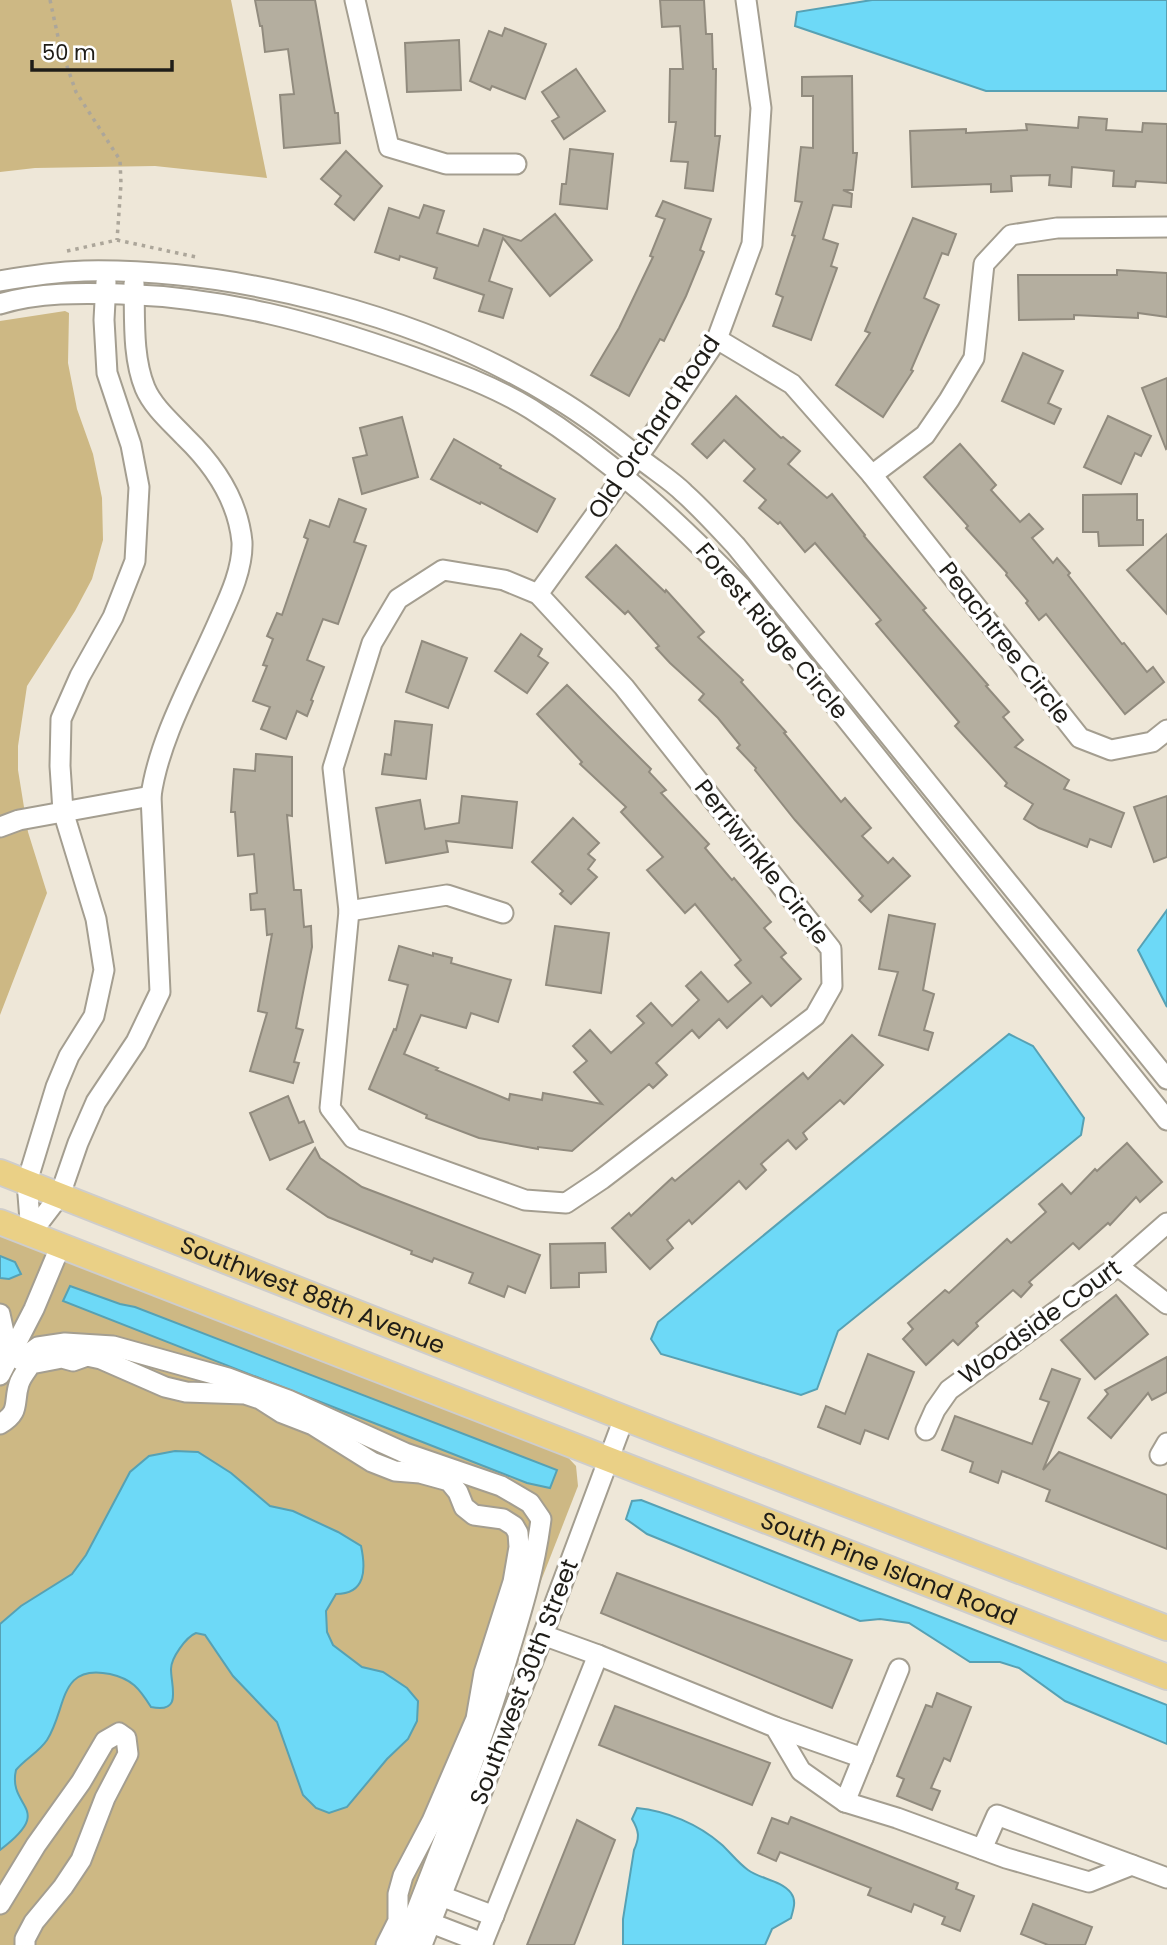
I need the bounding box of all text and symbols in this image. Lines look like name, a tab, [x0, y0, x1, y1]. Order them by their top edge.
scale bar	[32, 28, 172, 72]
text: 50 m	[42, 38, 96, 67]
street label: Old Orchard Road	[580, 328, 727, 525]
street label: Forest Ridge Circle	[688, 535, 856, 726]
street label: Peachtree Circle	[932, 555, 1079, 731]
street label: Perriwinkle Circle	[687, 772, 838, 951]
street label: Southwest 88th Avenue	[175, 1228, 450, 1362]
street label: Woodside Court	[952, 1251, 1128, 1392]
street label: South Pine Island Road	[756, 1503, 1022, 1633]
street label: Southwest 30th Street	[461, 1554, 586, 1810]

